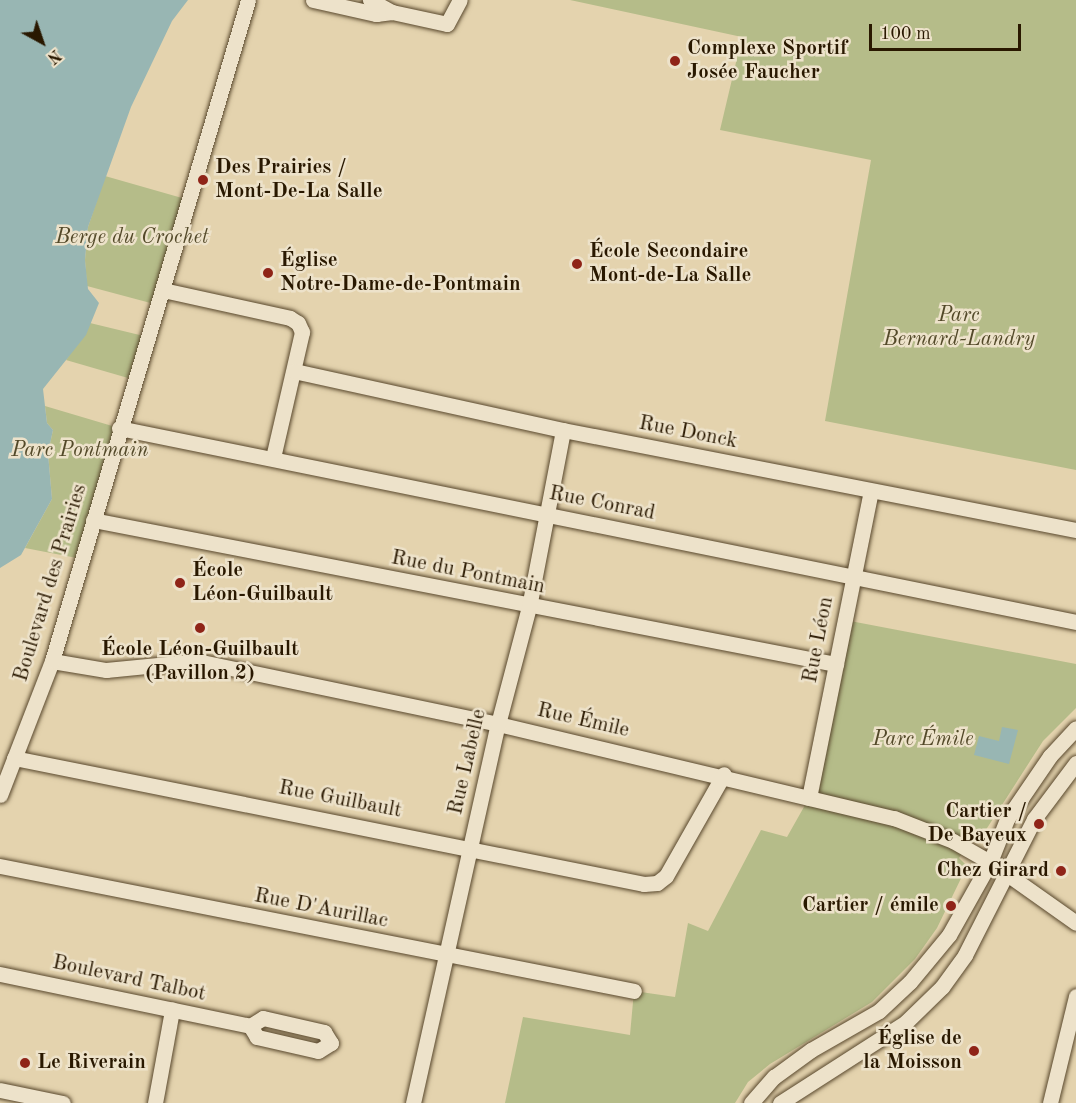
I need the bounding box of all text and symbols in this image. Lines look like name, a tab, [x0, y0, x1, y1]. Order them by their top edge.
north arrow	[12, 12, 72, 72]
scale bar	[872, 12, 1024, 50]
text: 100 m	[880, 25, 931, 43]
place label: Complexe Sportif Josée Faucher	[687, 36, 847, 86]
text: N	[44, 46, 63, 66]
marker: Complexe Sportif Josée Faucher	[668, 54, 682, 68]
place label: Des Prairies / Mont-De-La Salle	[215, 155, 383, 205]
marker: Des Prairies / Mont-De-La Salle	[196, 173, 210, 187]
park label: Berge du Crochet	[55, 225, 209, 251]
place label: École Secondaire Mont-de-La Salle	[589, 239, 751, 289]
place label: Église Notre-Dame-de-Pontmain	[280, 248, 521, 298]
marker: École Secondaire Mont-de-La Salle	[570, 257, 584, 271]
marker: Église Notre-Dame-de-Pontmain	[261, 266, 275, 280]
park label: Parc Bernard-Landry	[883, 303, 1035, 353]
street label: Rue Donck	[637, 411, 739, 455]
park label: Parc Pontmain	[11, 438, 149, 464]
street label: Boulevard des Prairies	[9, 481, 93, 685]
street label: Rue Conrad	[547, 481, 657, 527]
street label: Rue du Pontmain	[389, 546, 547, 600]
place label: École Léon-Guilbault	[192, 558, 333, 608]
marker: École Léon-Guilbault	[173, 576, 187, 590]
street label: Rue Léon	[798, 595, 840, 685]
marker: École Léon-Guilbault (Pavillon 2)	[193, 621, 207, 635]
place label: École Léon-Guilbault (Pavillon 2)	[101, 637, 299, 687]
street label: Rue Émile	[534, 698, 632, 744]
street label: Rue Labelle	[444, 707, 492, 817]
park label: Parc Émile	[872, 727, 974, 753]
street label: Rue Guilbault	[276, 776, 404, 824]
place label: Cartier / De Bayeux	[927, 799, 1027, 849]
marker: Cartier / De Bayeux	[1032, 817, 1046, 831]
place label: Chez Girard	[936, 858, 1049, 884]
marker: Chez Girard	[1054, 864, 1068, 878]
street label: Rue D'Aurillac	[252, 884, 390, 934]
place label: Cartier / émile	[802, 893, 939, 919]
marker: Cartier / émile	[944, 899, 958, 913]
street label: Boulevard Talbot	[50, 950, 208, 1008]
place label: Église de la Moisson	[863, 1026, 962, 1076]
marker: Église de la Moisson	[967, 1044, 981, 1058]
place label: Le Riverain	[37, 1050, 146, 1076]
marker: Le Riverain	[18, 1056, 32, 1070]

